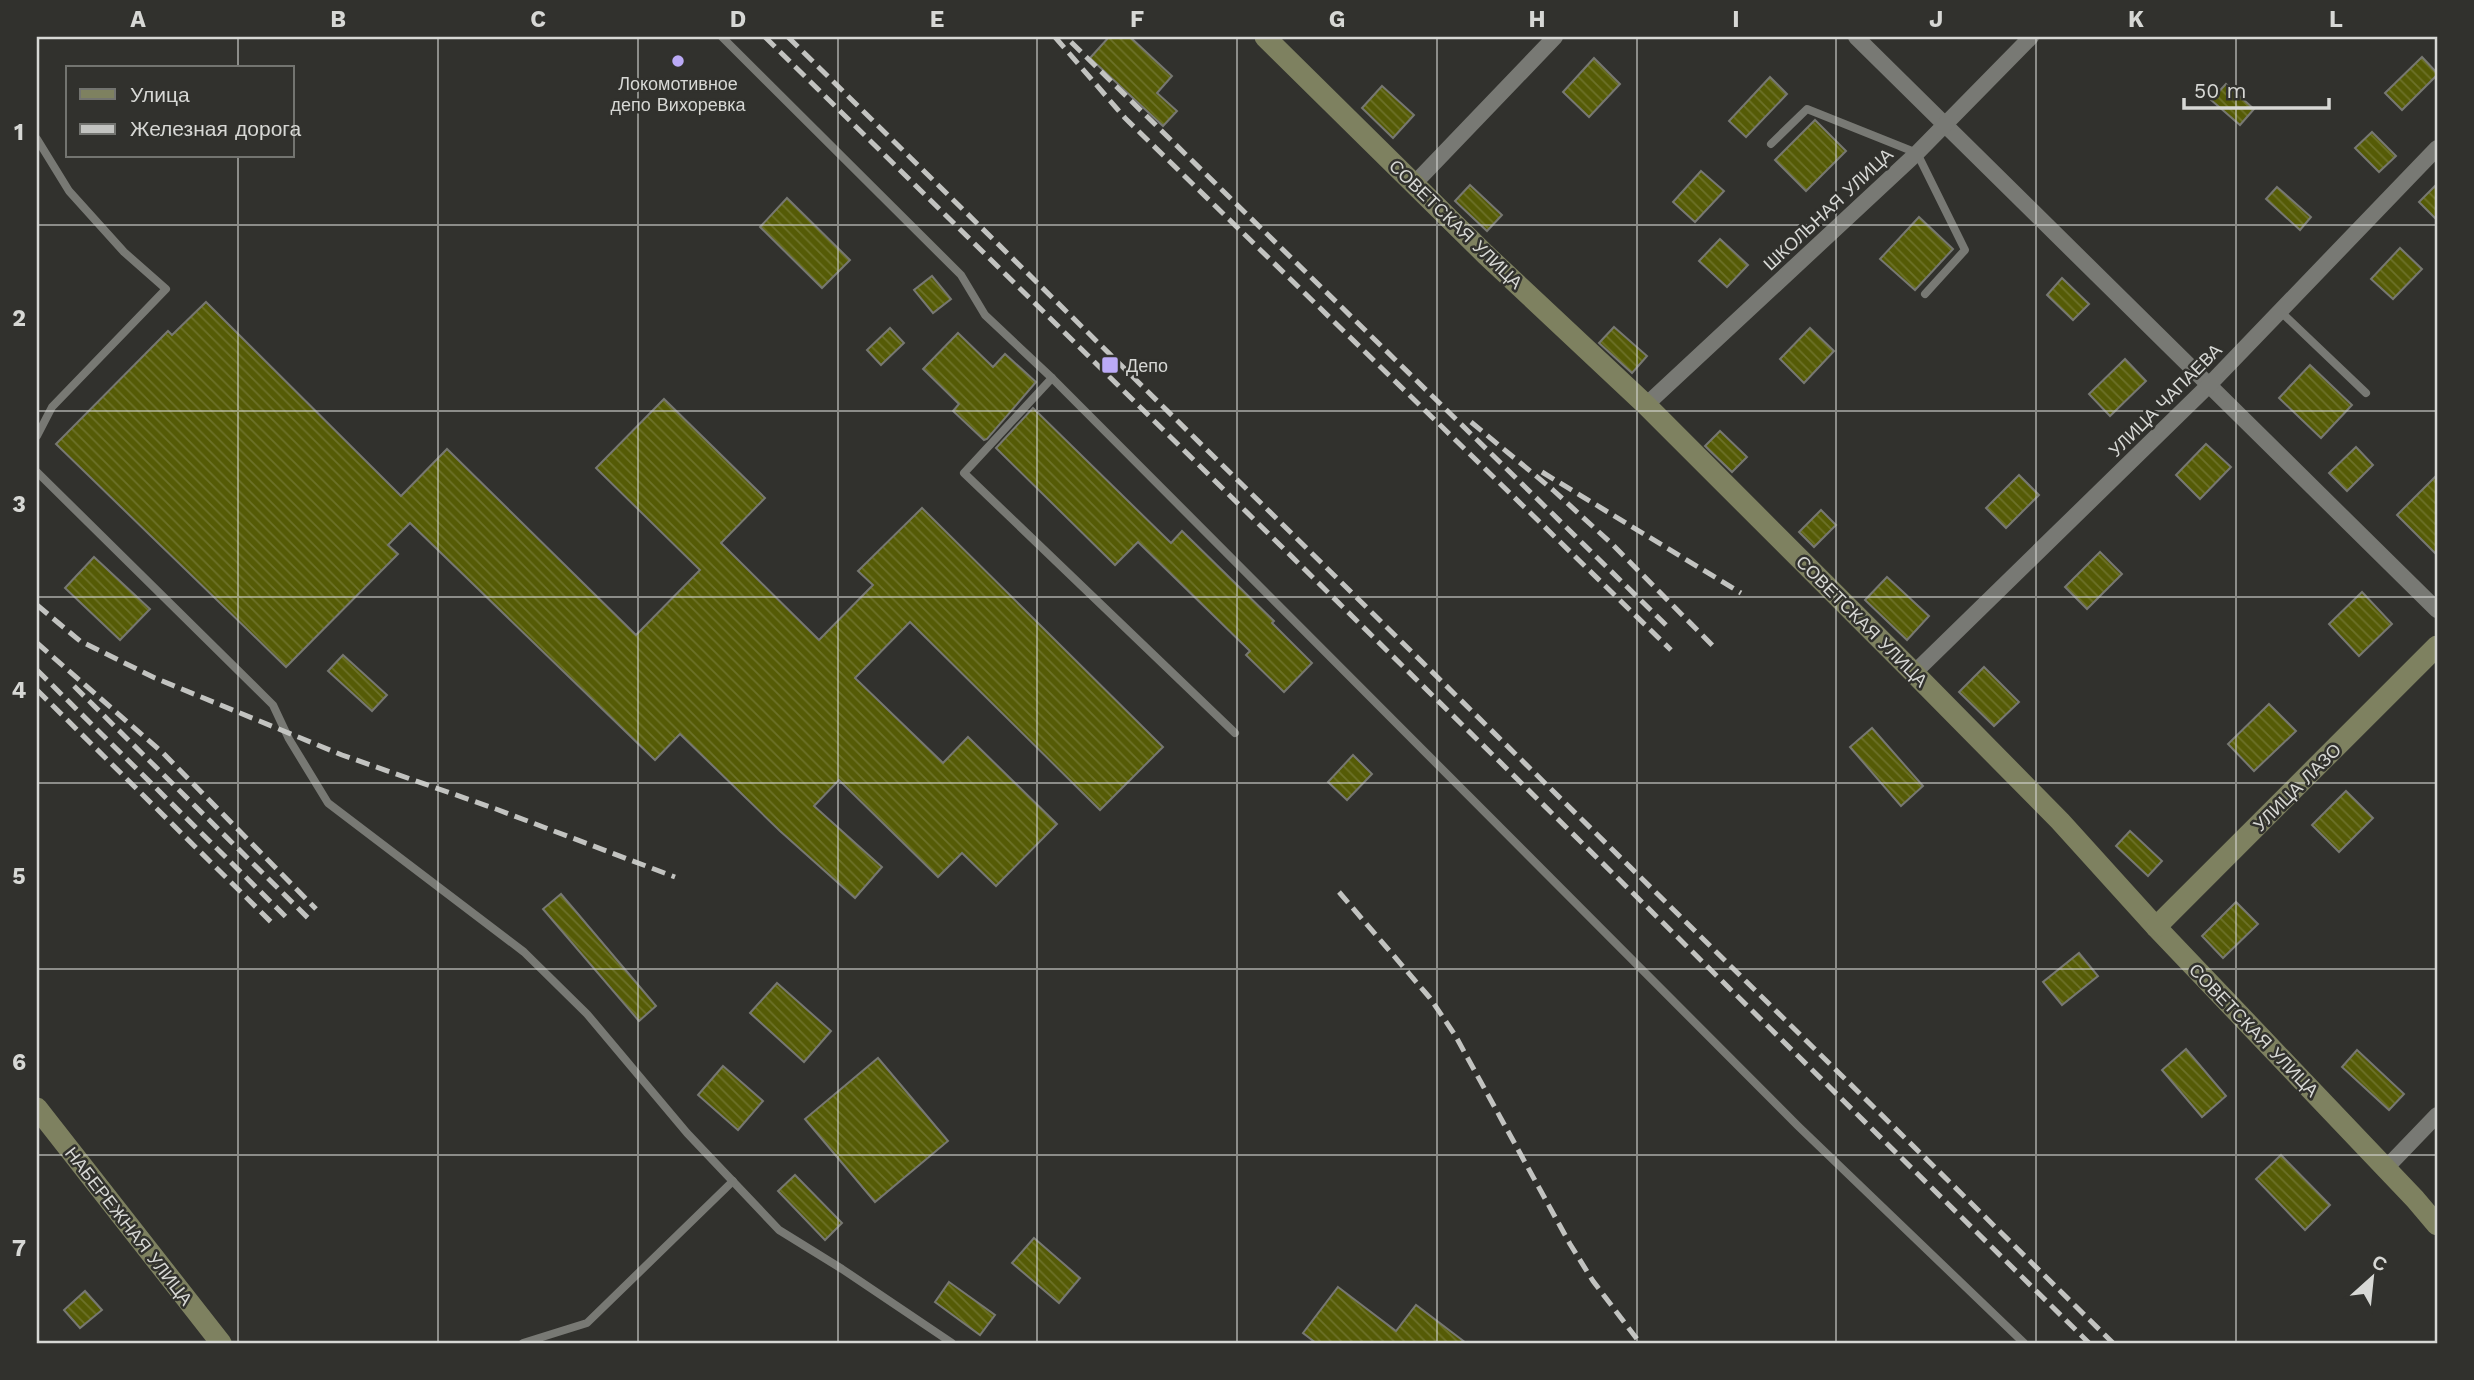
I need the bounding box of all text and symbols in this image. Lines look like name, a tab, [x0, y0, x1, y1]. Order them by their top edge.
text: A	[130, 6, 146, 33]
text: B	[330, 6, 346, 33]
text: C	[530, 6, 546, 33]
text: D	[730, 6, 746, 33]
text: E	[930, 6, 944, 33]
text: F	[1130, 6, 1144, 33]
text: G	[1329, 6, 1345, 33]
text: H	[1528, 6, 1546, 33]
text: I	[1732, 6, 1740, 33]
text: J	[1929, 6, 1943, 33]
text: K	[2128, 6, 2144, 33]
text: L	[2329, 6, 2343, 33]
marker: Локомотивное депо Вихоревка	[670, 53, 686, 69]
legend	[66, 66, 294, 158]
scale bar	[2184, 66, 2329, 110]
place label: Локомотивное депо Вихоревка	[610, 73, 747, 115]
text: 50 m	[2194, 78, 2246, 103]
text: Улица	[130, 82, 190, 107]
text: Железная дорога	[130, 116, 302, 141]
text: 1	[14, 119, 24, 146]
street label: ШКОЛЬНАЯ УЛИЦА	[1759, 144, 1897, 274]
street label: СОВЕТСКАЯ УЛИЦА	[1385, 155, 1527, 293]
text: 2	[12, 305, 26, 332]
street label: УЛИЦА ЧАПАЕВА	[2104, 339, 2226, 461]
marker: Депо	[1100, 355, 1120, 375]
place label: Депо	[1126, 355, 1168, 376]
text: 3	[12, 491, 26, 518]
street label: СОВЕТСКАЯ УЛИЦА	[1792, 551, 1932, 691]
text: 4	[12, 677, 27, 704]
street label: УЛИЦА ЛАЗО	[2249, 739, 2345, 835]
text: 5	[12, 863, 26, 890]
street label: СОВЕТСКАЯ УЛИЦА	[2185, 959, 2323, 1101]
text: 6	[12, 1049, 26, 1076]
street label: НАБЕРЕЖНАЯ УЛИЦА	[61, 1143, 197, 1309]
text: 7	[12, 1235, 26, 1262]
north arrow	[2338, 1244, 2408, 1314]
text: С	[2368, 1250, 2391, 1277]

